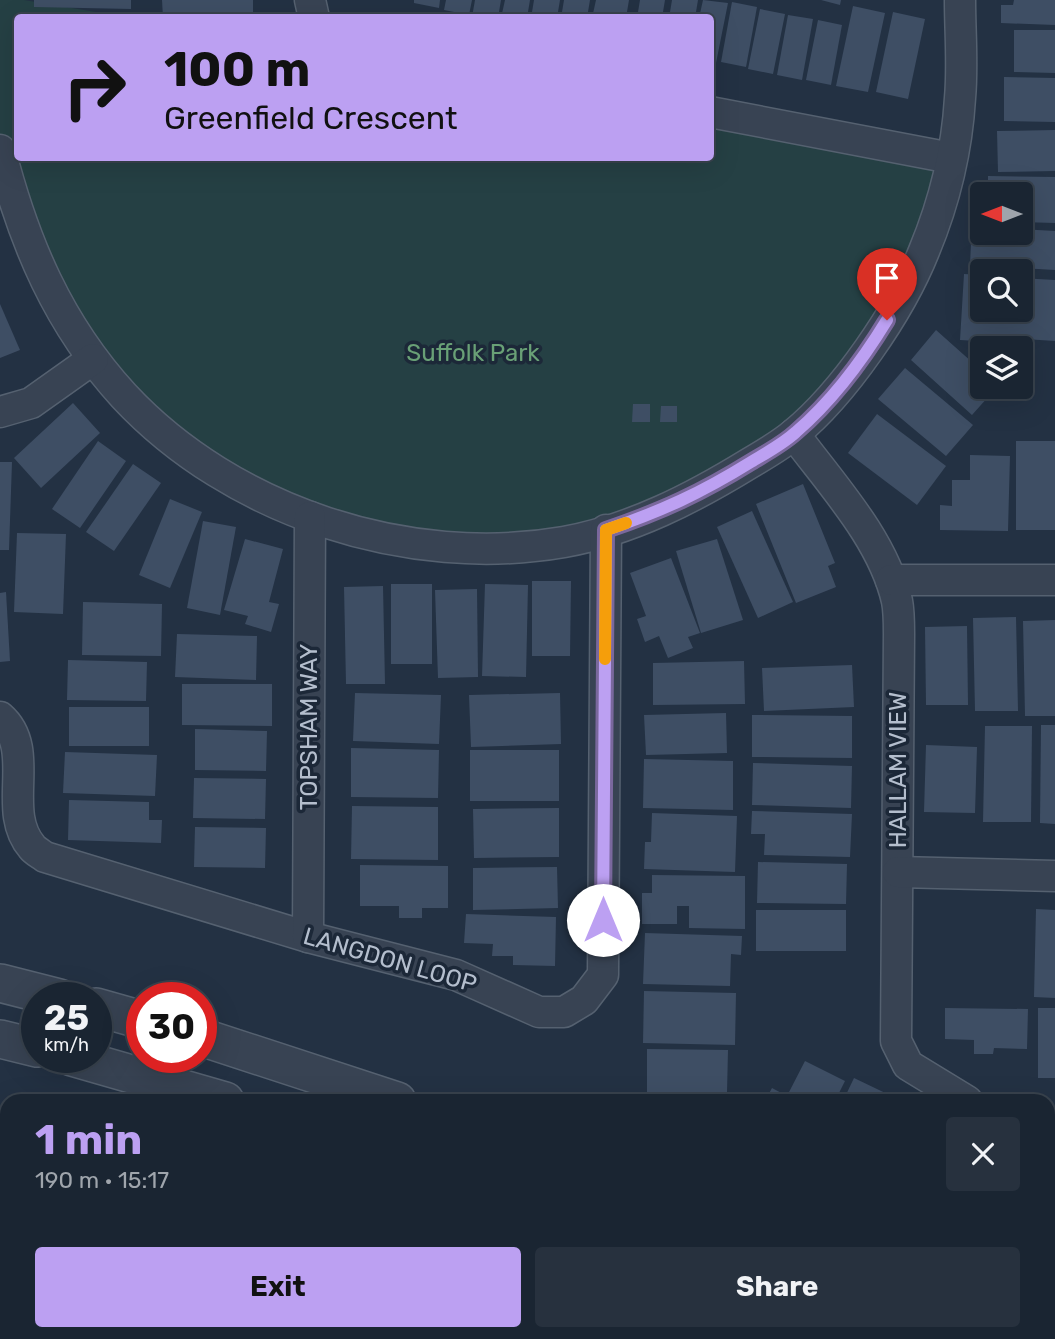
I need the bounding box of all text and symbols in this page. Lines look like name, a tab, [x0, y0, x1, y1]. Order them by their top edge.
text: 100 m	[164, 40, 310, 98]
icon: right	[49, 42, 140, 133]
text: Greenfield Crescent	[164, 99, 457, 137]
north arrow	[970, 182, 1032, 245]
map controls	[970, 182, 1033, 399]
pin	[857, 248, 917, 320]
icon: arrive	[868, 259, 906, 297]
button: search	[970, 259, 1033, 322]
button: layers	[970, 336, 1033, 399]
park label: Suffolk Park	[406, 339, 540, 367]
street label: TOPSHAM WAY	[295, 644, 323, 810]
street label: HALLAM VIEW	[884, 692, 912, 848]
position arrow	[566, 883, 640, 957]
street label: LANGDON LOOP	[300, 922, 480, 998]
speed limit sign: 30	[126, 982, 217, 1073]
text: 25	[44, 997, 89, 1039]
text: km/h	[44, 1034, 89, 1056]
text: 1 min	[35, 1115, 142, 1165]
button: close	[946, 1117, 1020, 1191]
text: 190 m · 15:17	[35, 1166, 169, 1194]
button: Exit	[35, 1247, 521, 1327]
button: Share	[535, 1247, 1020, 1327]

